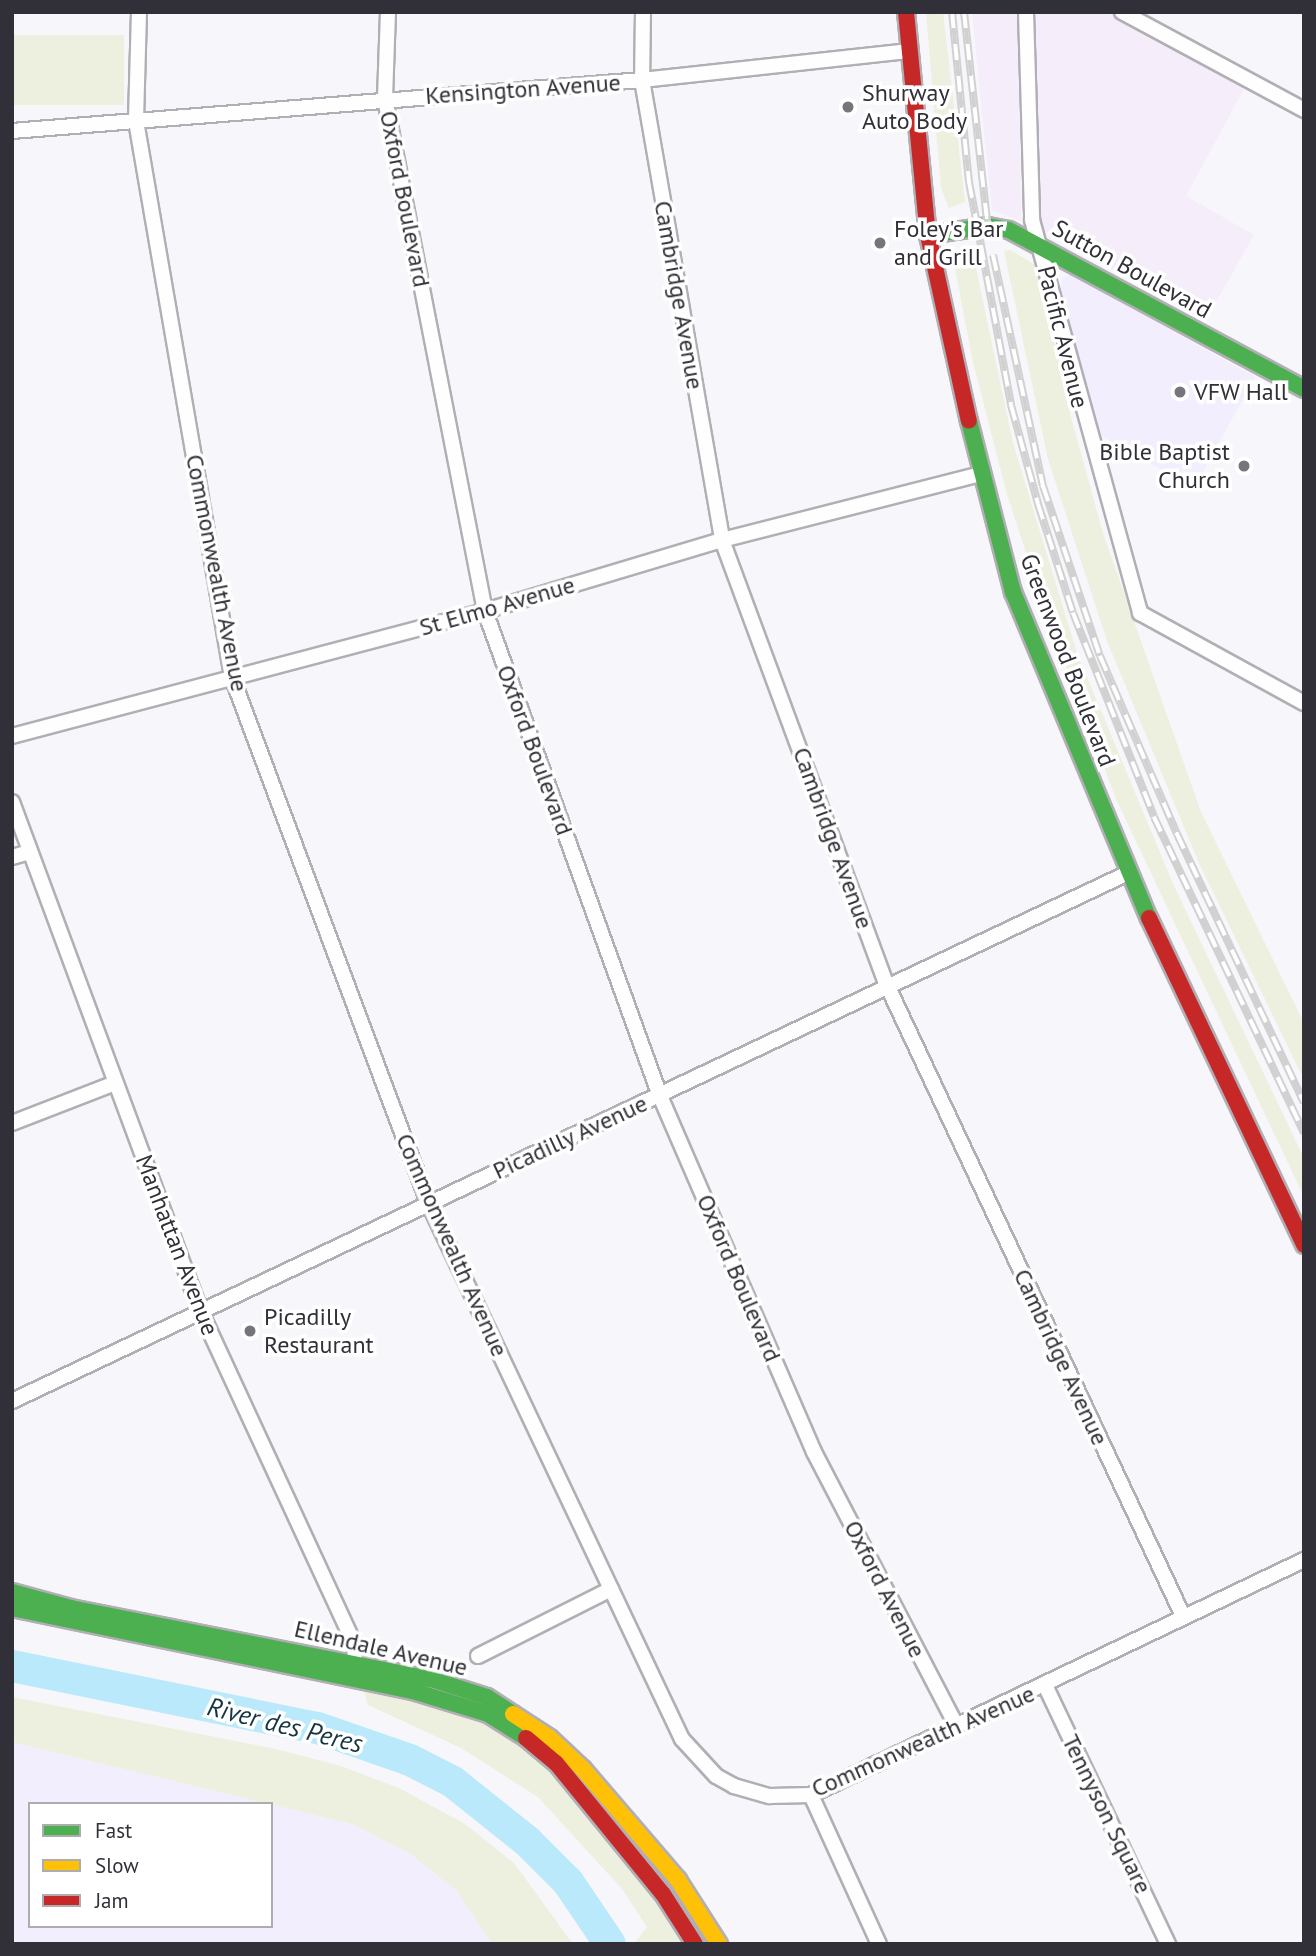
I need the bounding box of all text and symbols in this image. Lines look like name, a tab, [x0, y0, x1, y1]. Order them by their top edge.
street label: Kensington Avenue	[424, 68, 622, 110]
place label: Shurway Auto Body	[862, 79, 967, 135]
marker: Shurway Auto Body	[840, 99, 856, 115]
street label: Oxford Boulevard	[374, 108, 436, 290]
street label: Cambridge Avenue	[648, 198, 710, 392]
street label: Sutton Boulevard	[1048, 213, 1216, 325]
place label: Foley's Bar and Grill	[894, 215, 1003, 271]
marker: Foley's Bar and Grill	[872, 235, 888, 251]
street label: Pacific Avenue	[1031, 262, 1095, 412]
place label: VFW Hall	[1194, 378, 1288, 406]
marker: VFW Hall	[1172, 384, 1188, 400]
place label: Bible Baptist Church	[1099, 438, 1230, 494]
street label: Commonwealth Avenue	[180, 452, 254, 694]
marker: Bible Baptist Church	[1236, 458, 1252, 474]
street label: Greenwood Boulevard	[1014, 550, 1122, 770]
street label: St Elmo Avenue	[416, 570, 578, 642]
street label: Oxford Boulevard	[491, 661, 579, 839]
street label: Cambridge Avenue	[787, 743, 879, 933]
street label: Picadilly Avenue	[488, 1088, 652, 1186]
street label: Commonwealth Avenue	[390, 1129, 514, 1361]
street label: Manhattan Avenue	[129, 1150, 225, 1340]
street label: Oxford Boulevard	[691, 1190, 787, 1366]
street label: Cambridge Avenue	[1007, 1264, 1115, 1450]
place label: Picadilly Restaurant	[264, 1303, 374, 1359]
marker: Picadilly Restaurant	[242, 1323, 258, 1339]
street label: Oxford Avenue	[838, 1515, 932, 1663]
street label: Ellendale Avenue	[291, 1614, 471, 1682]
street label: Commonwealth Avenue	[807, 1679, 1039, 1803]
water label: River des Peres	[204, 1691, 366, 1759]
street label: Tennyson Square	[1056, 1730, 1158, 1898]
legend	[28, 1802, 273, 1928]
text: Fast	[95, 1817, 132, 1844]
text: Slow	[95, 1852, 139, 1879]
text: Jam	[95, 1887, 129, 1914]

